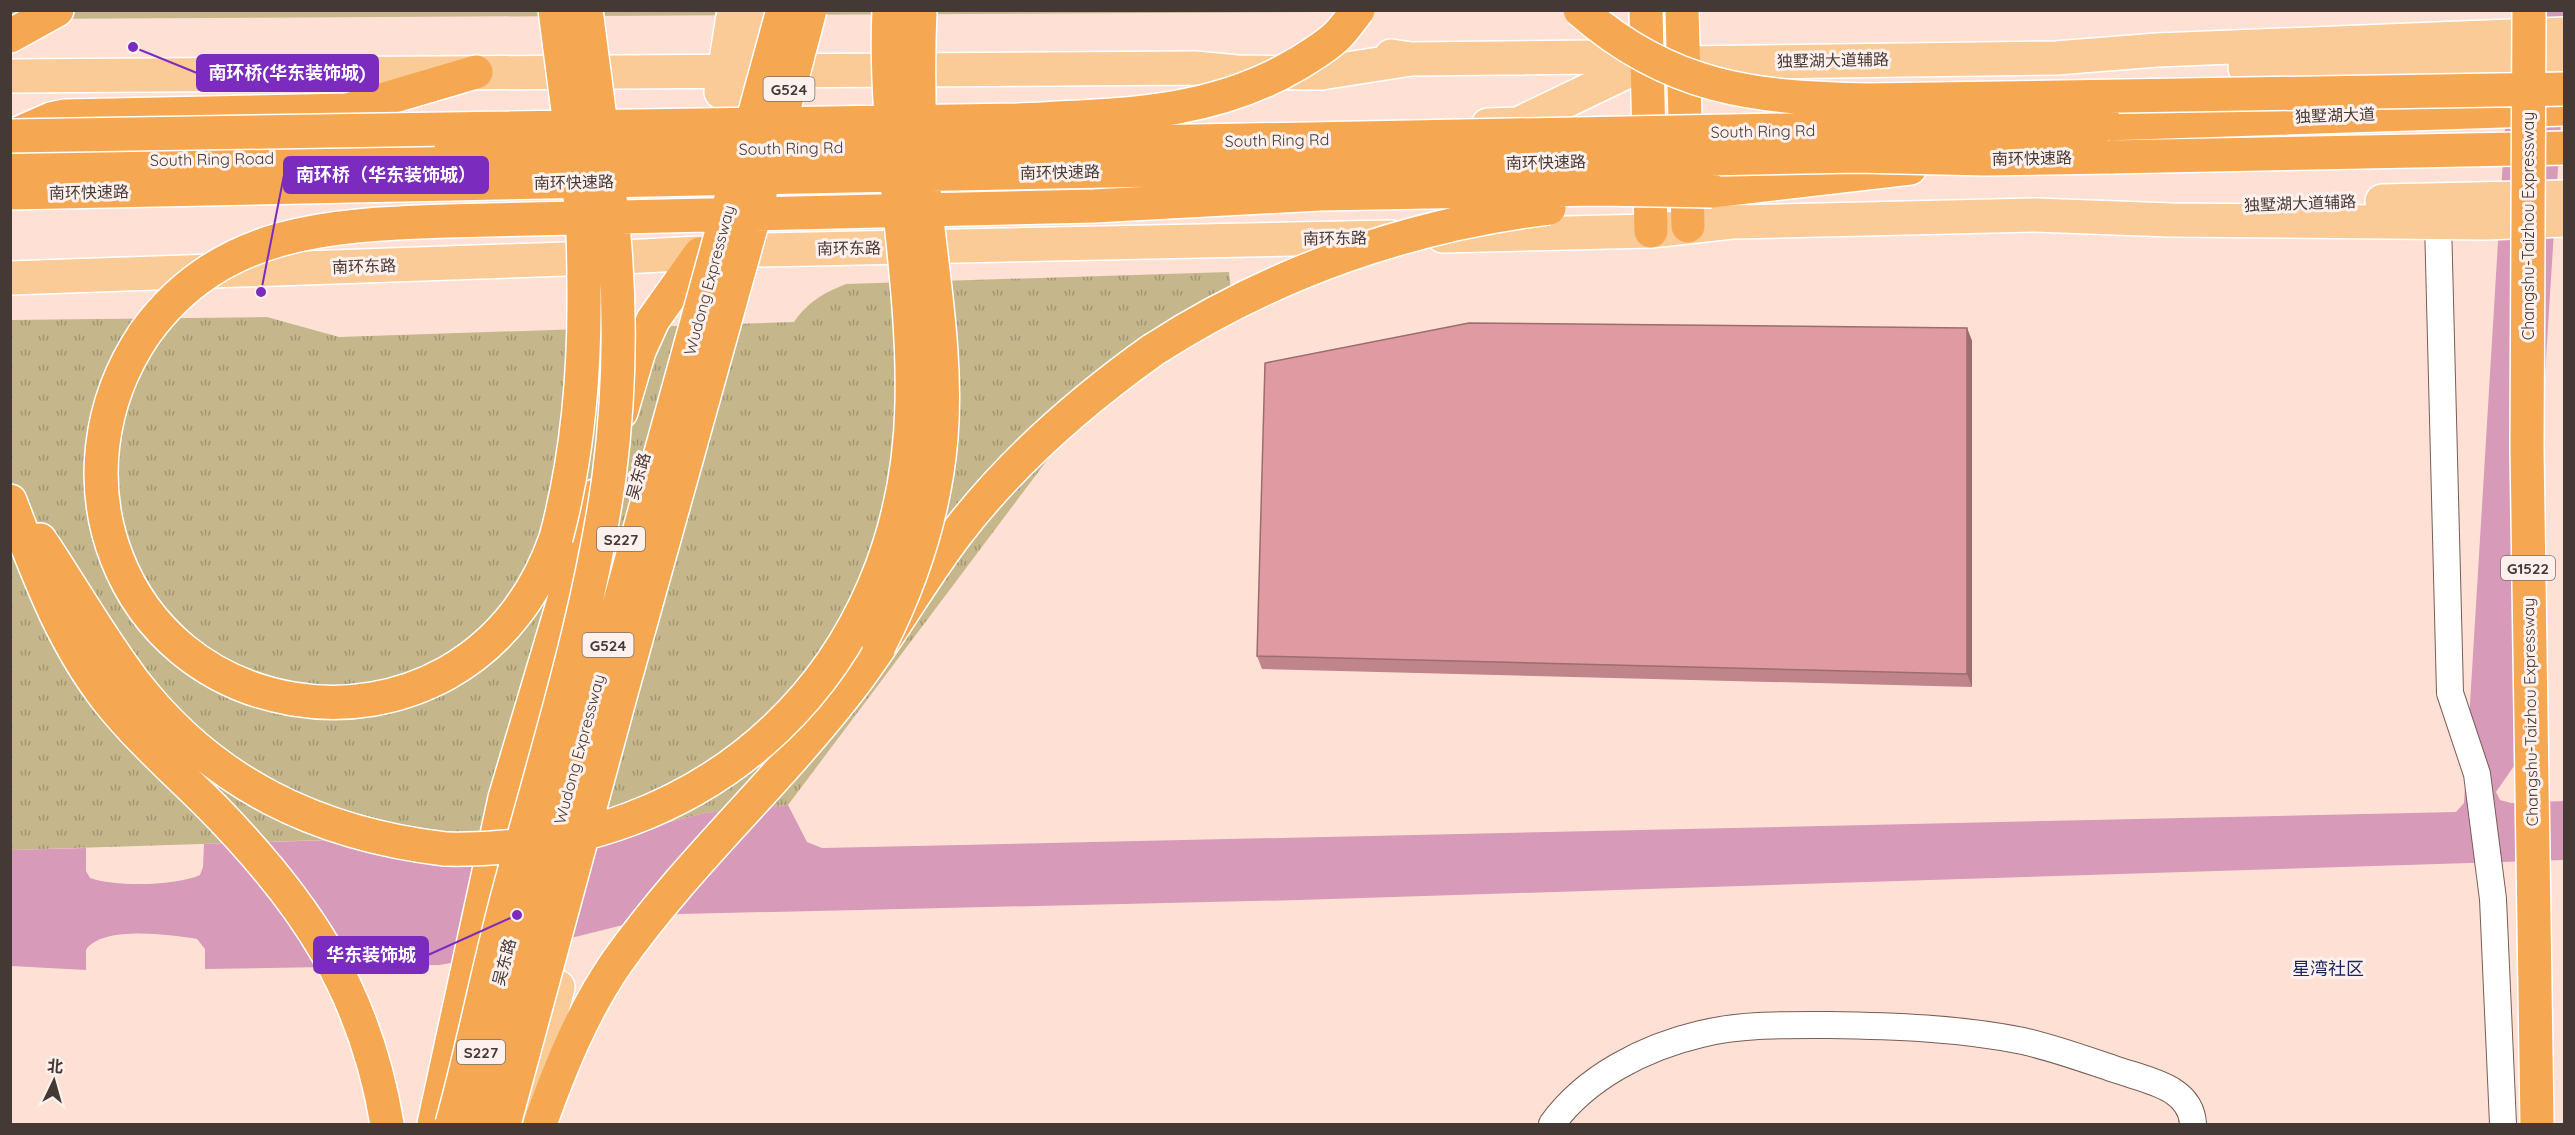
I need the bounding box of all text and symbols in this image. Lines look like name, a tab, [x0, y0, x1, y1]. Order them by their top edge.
street label: 独墅湖大道辅路	[1777, 49, 1889, 71]
callout: 南环桥(华东装饰城)	[197, 55, 378, 91]
text: 南环桥(华东装饰城)	[209, 61, 365, 84]
road number: G524	[764, 77, 814, 101]
street label: 独墅湖大道	[2295, 104, 2375, 126]
street label: Changshu-Taizhou Expressway	[2518, 112, 2538, 340]
street label: South Ring Rd	[1710, 120, 1816, 142]
street label: South Ring Rd	[1224, 129, 1330, 151]
street label: South Ring Rd	[738, 137, 844, 159]
street label: 南环快速路	[1992, 147, 2072, 169]
street label: South Ring Road	[150, 148, 274, 170]
street label: 南环快速路	[1506, 151, 1586, 173]
callout: 南环桥（华东装饰城）	[284, 157, 488, 193]
street label: 南环快速路	[1020, 161, 1100, 183]
text: 南环桥（华东装饰城）	[296, 163, 476, 186]
street label: 南环快速路	[534, 171, 614, 193]
street label: 南环快速路	[49, 181, 129, 203]
street label: 独墅湖大道辅路	[2244, 191, 2356, 215]
street label: Wudong Expressway	[679, 203, 739, 357]
street label: 南环东路	[1303, 227, 1367, 249]
street label: 南环东路	[817, 237, 881, 259]
street label: 南环东路	[332, 255, 396, 277]
street label: 吴东路	[622, 450, 654, 502]
road number: S227	[597, 527, 645, 551]
road number: G1522	[2501, 556, 2555, 580]
street label: Changshu-Taizhou Expressway	[2518, 598, 2542, 826]
road number: G524	[582, 633, 634, 657]
street label: Wudong Expressway	[549, 672, 609, 826]
street label: 吴东路	[488, 936, 520, 988]
callout: 华东装饰城	[314, 937, 428, 973]
text: 华东装饰城	[326, 943, 416, 966]
district label: 星湾社区	[2292, 957, 2364, 980]
road number: S227	[457, 1040, 505, 1064]
north arrow	[24, 1051, 84, 1111]
text: 北	[46, 1055, 64, 1077]

